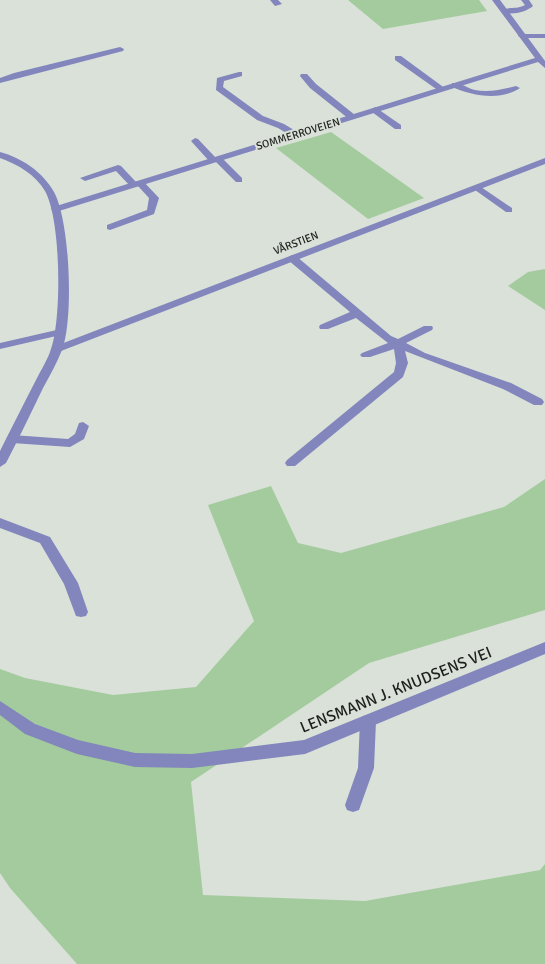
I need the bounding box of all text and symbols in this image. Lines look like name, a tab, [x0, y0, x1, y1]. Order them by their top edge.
street label: SOMMERROVEIEN	[255, 115, 341, 153]
street label: VÅRSTIEN	[271, 228, 320, 258]
street label: LENSMANN J. KNUDSENS VEI	[297, 642, 495, 738]

